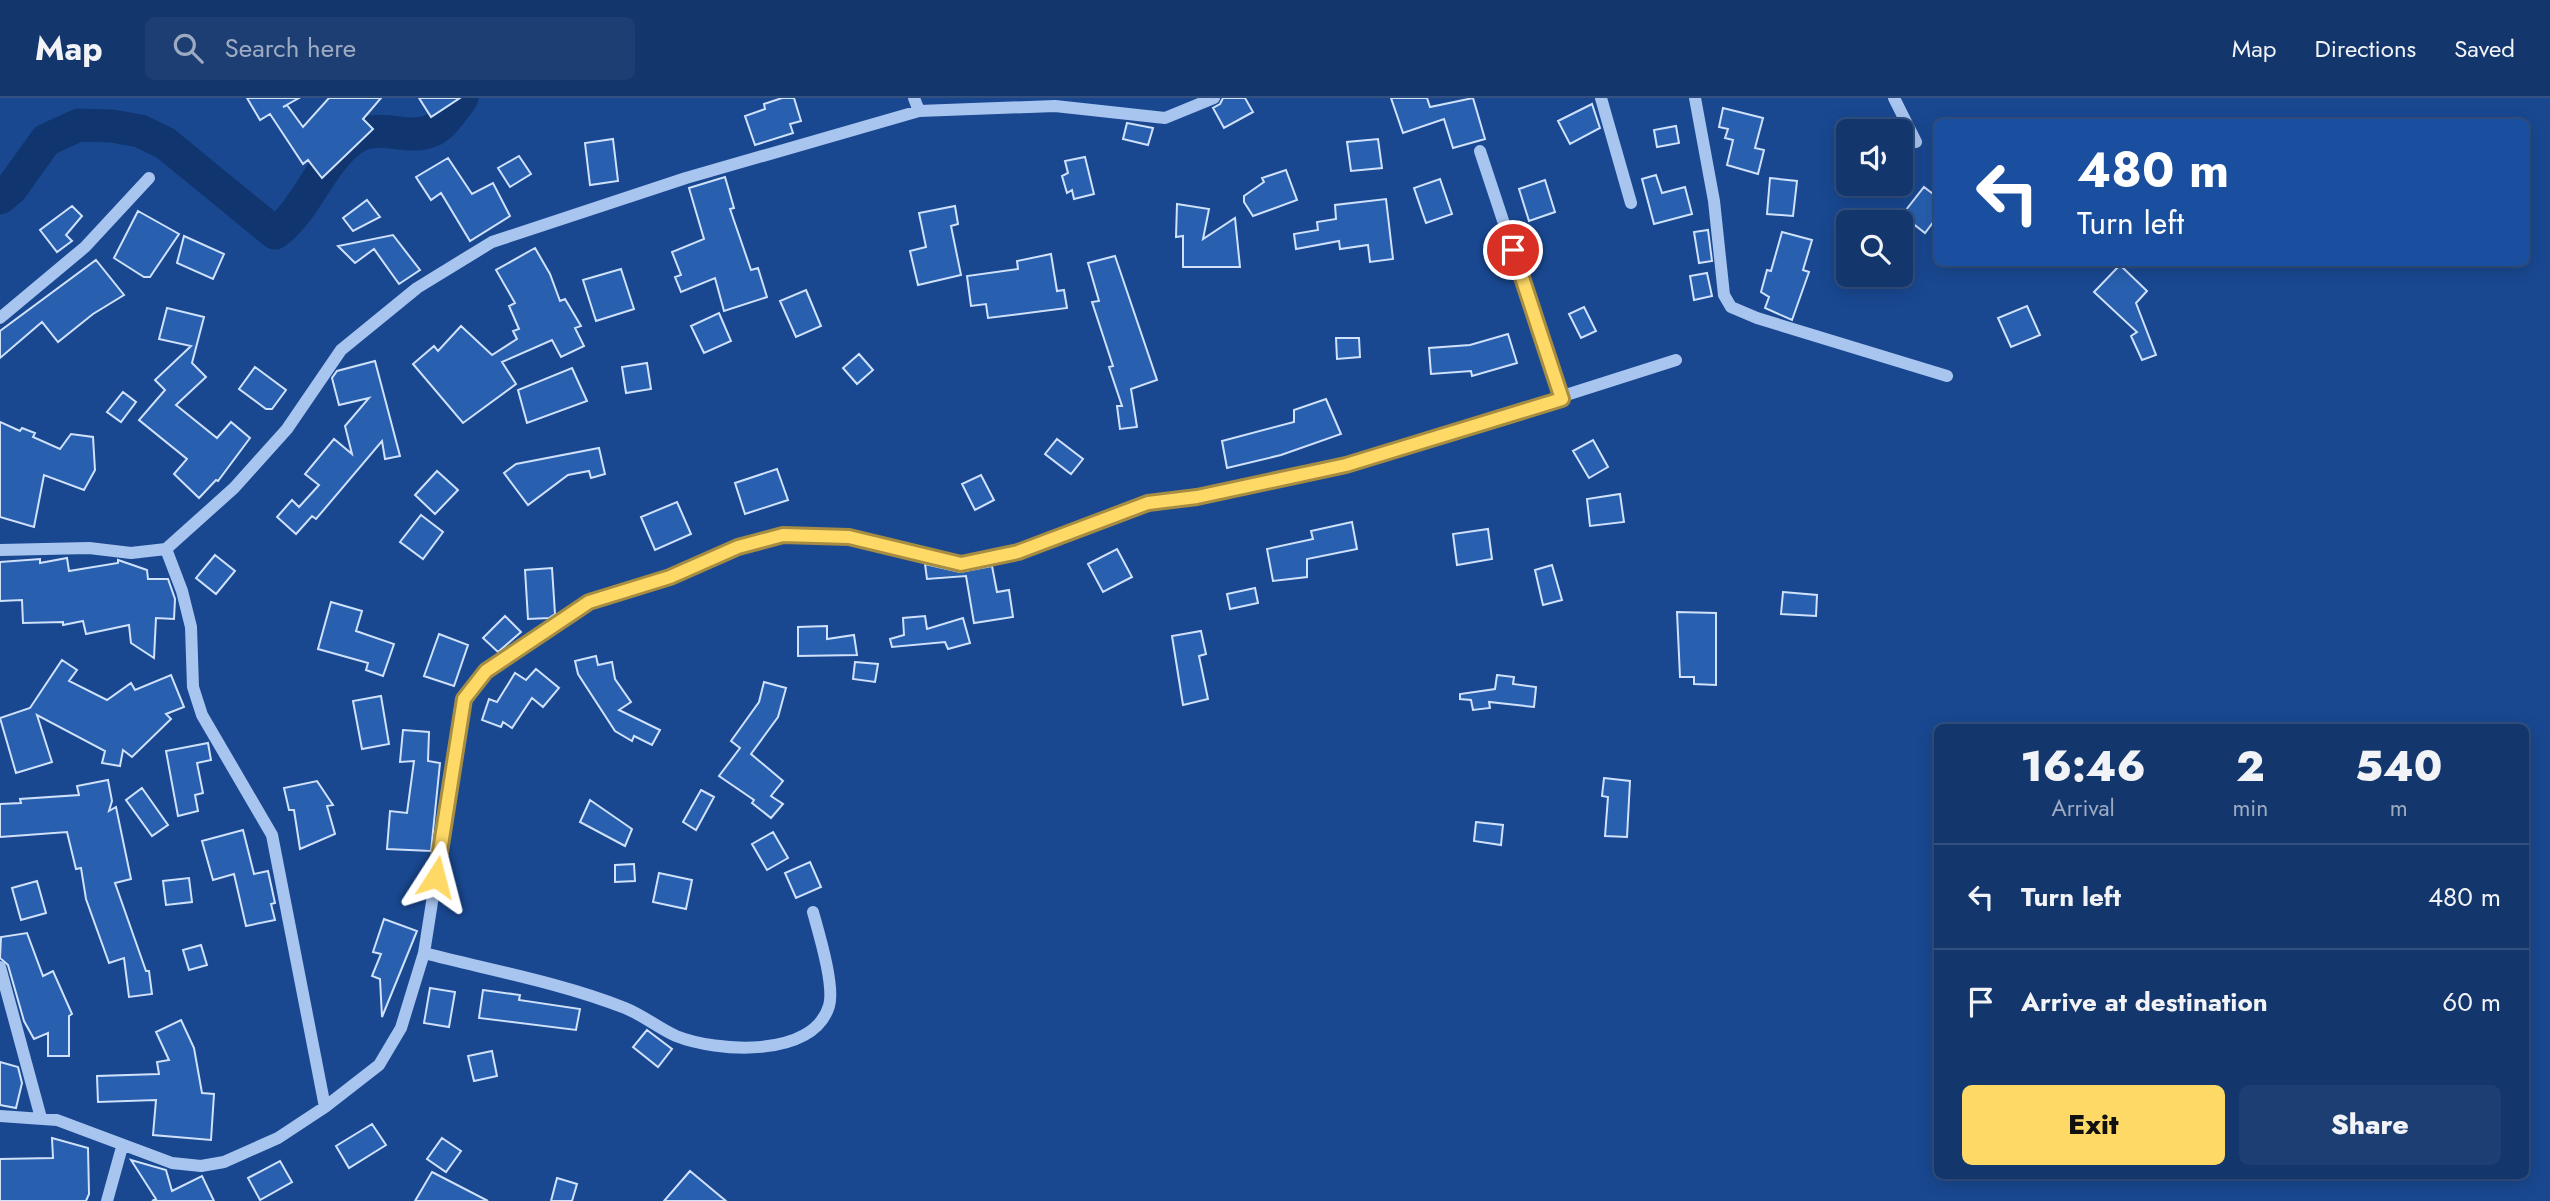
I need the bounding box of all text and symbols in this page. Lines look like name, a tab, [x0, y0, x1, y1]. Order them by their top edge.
search box	[145, 17, 635, 80]
text: Map	[35, 25, 103, 72]
icon: search	[169, 29, 207, 67]
text: Search here	[225, 29, 356, 67]
text: Map	[2232, 31, 2277, 66]
text: Directions	[2315, 31, 2416, 66]
text: Saved	[2454, 31, 2515, 66]
map controls	[1836, 119, 1913, 287]
button: sound	[1836, 119, 1913, 196]
text: 480 m	[2077, 135, 2229, 205]
icon: left	[1962, 147, 2053, 238]
text: Turn left	[2077, 200, 2184, 246]
button: search	[1836, 210, 1913, 287]
pin	[1483, 220, 1543, 280]
icon: arrive	[1494, 231, 1532, 269]
text: 16:46	[2021, 736, 2146, 797]
text: 2	[2236, 736, 2265, 797]
text: 540	[2355, 736, 2442, 797]
text: Arrival	[2051, 791, 2115, 825]
text: min	[2232, 791, 2268, 825]
text: m	[2390, 791, 2408, 825]
position arrow	[399, 840, 473, 914]
icon: left	[1962, 878, 2000, 916]
text: Turn left	[2021, 878, 2121, 916]
text: 480 m	[2428, 878, 2501, 916]
icon: arrive	[1962, 983, 2000, 1021]
text: Arrive at destination	[2021, 983, 2268, 1021]
text: 60 m	[2442, 983, 2501, 1021]
button: Exit	[1962, 1085, 2225, 1165]
button: Share	[2239, 1085, 2501, 1165]

